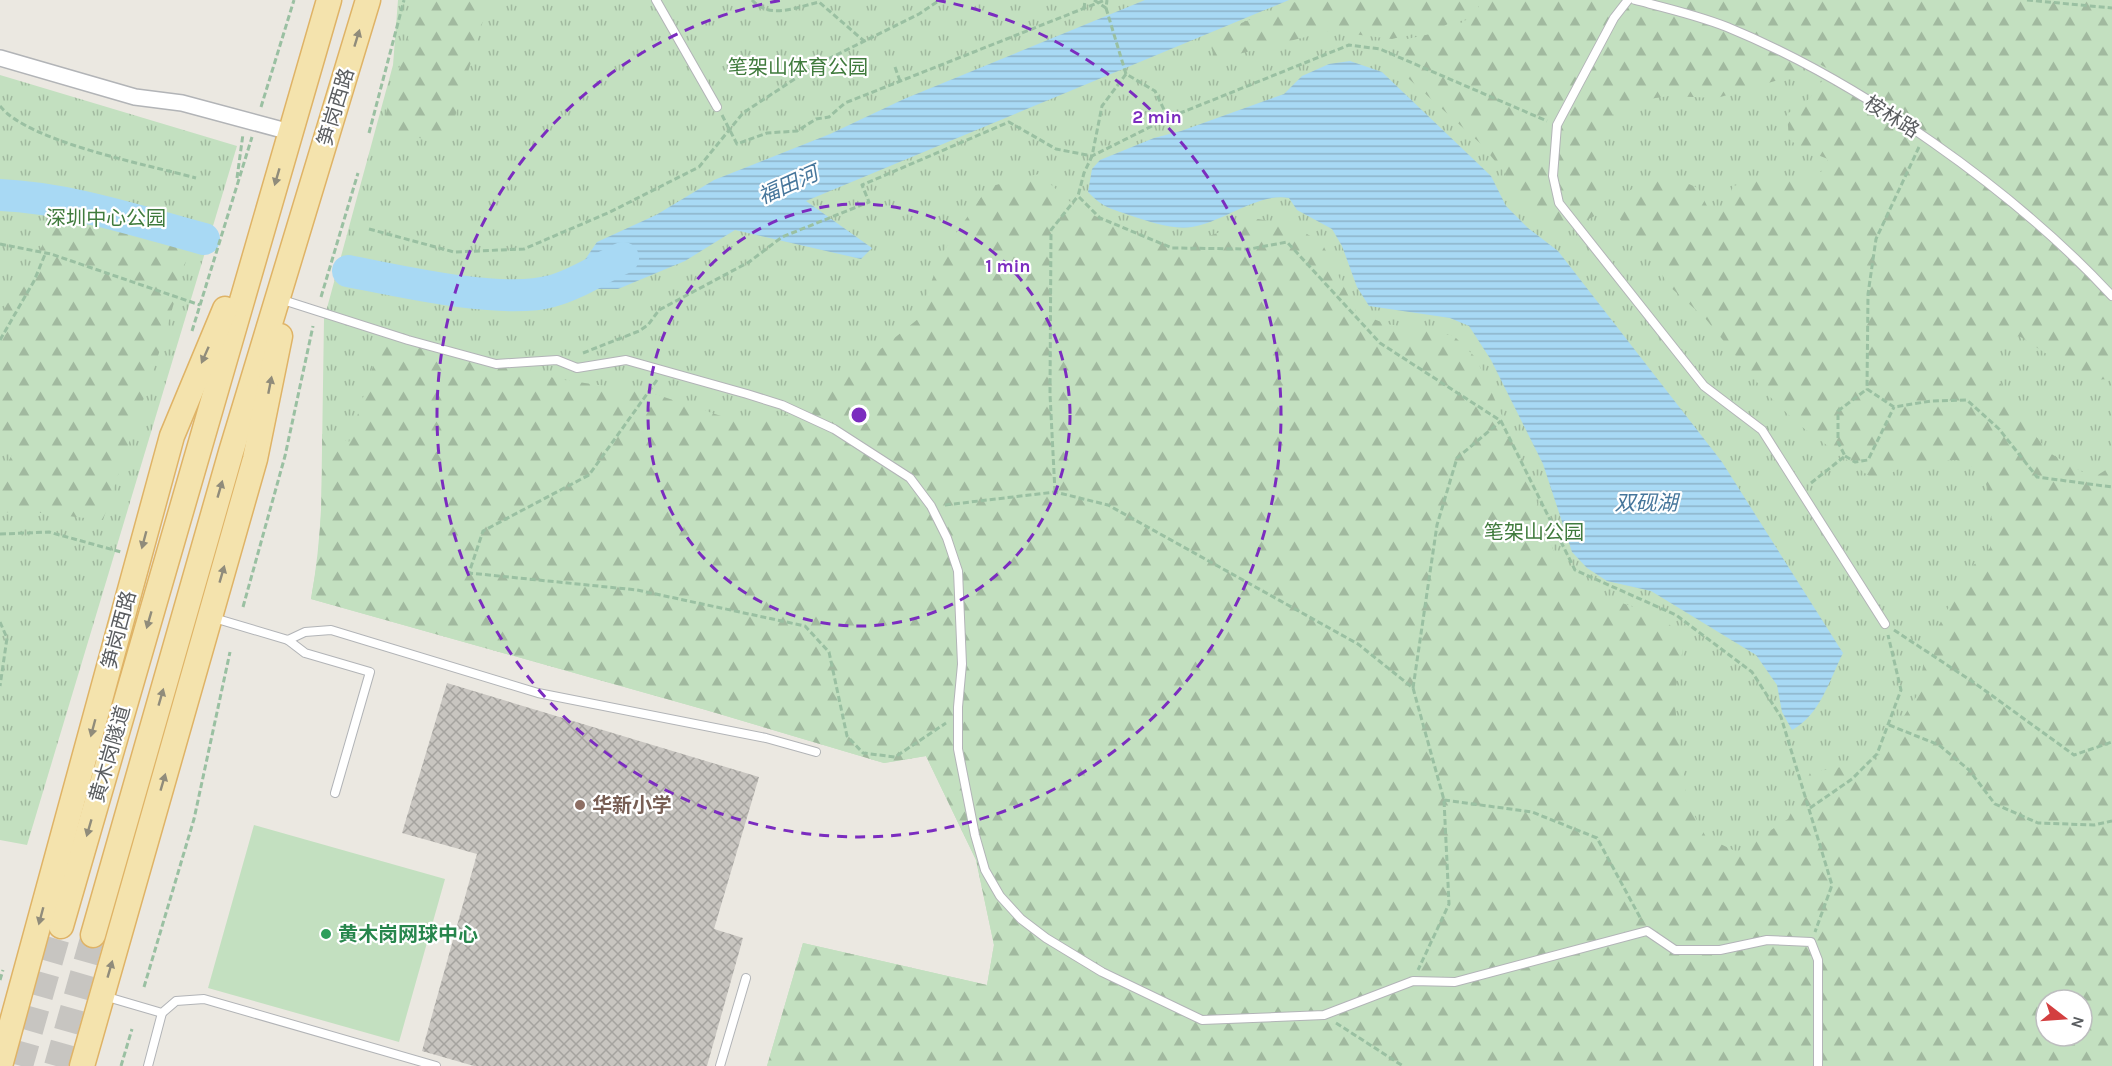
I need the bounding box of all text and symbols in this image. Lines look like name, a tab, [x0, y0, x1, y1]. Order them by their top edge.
one-way arrow	[353, 29, 362, 47]
park label: 笔架山体育公园	[728, 56, 868, 79]
street label: 笋岗西路	[313, 65, 359, 149]
street label: 桉林路	[1860, 91, 1924, 143]
text: 2 min	[1132, 106, 1182, 128]
water label: 福田河	[754, 160, 825, 209]
one-way arrow	[272, 168, 281, 186]
park label: 深圳中心公园	[46, 207, 166, 230]
text: 1 min	[985, 255, 1031, 277]
one-way arrow	[200, 346, 209, 364]
one-way arrow	[266, 375, 275, 394]
centre of rings	[849, 405, 869, 425]
one-way arrow	[216, 480, 225, 498]
water label: 双砚湖	[1615, 491, 1680, 515]
park label: 笔架山公园	[1484, 521, 1584, 544]
one-way arrow	[139, 531, 148, 549]
one-way arrow	[218, 565, 227, 583]
street label: 笋岗西路	[98, 588, 140, 672]
one-way arrow	[144, 611, 153, 629]
one-way arrow	[157, 688, 166, 706]
street label: 黄木岗隧道	[85, 703, 135, 805]
one-way arrow	[87, 719, 97, 737]
one-way arrow	[159, 773, 168, 791]
place label: 华新小学	[592, 794, 672, 817]
marker: 华新小学	[573, 798, 587, 812]
one-way arrow	[84, 819, 93, 837]
one-way arrow	[36, 907, 46, 925]
place label: 黄木岗网球中心	[338, 923, 478, 946]
marker: 黄木岗网球中心	[319, 927, 333, 941]
one-way arrow	[106, 960, 115, 978]
north arrow	[2034, 988, 2094, 1048]
text: N	[2067, 1014, 2089, 1031]

